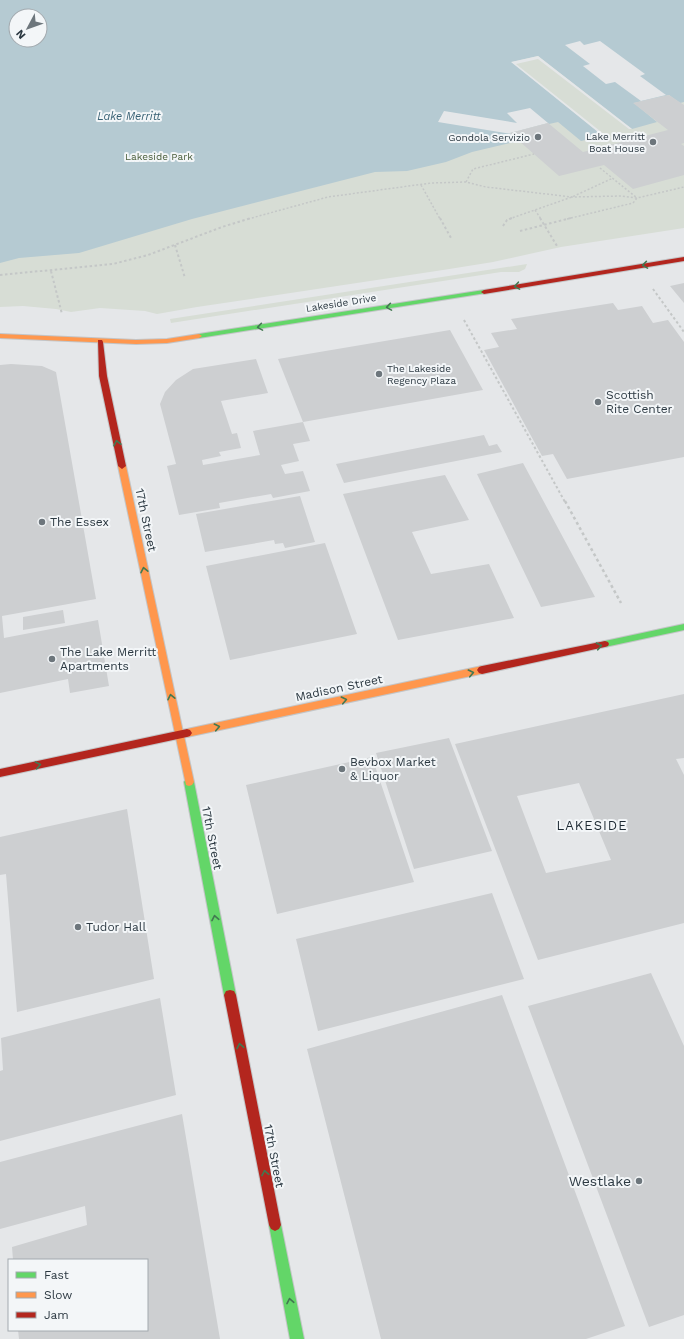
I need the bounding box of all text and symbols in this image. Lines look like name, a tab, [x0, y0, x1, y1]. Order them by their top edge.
north arrow	[8, 8, 48, 48]
text: N	[13, 27, 28, 42]
water label: Lake Merritt	[97, 110, 161, 123]
place label: Lake Merritt Boat House	[586, 131, 646, 154]
place label: Gondola Servizio	[448, 132, 530, 143]
marker: Gondola Servizio	[533, 132, 543, 142]
marker: Lake Merritt Boat House	[648, 137, 658, 147]
park label: Lakeside Park	[125, 151, 193, 162]
one-way arrow	[642, 260, 649, 269]
one-way arrow	[514, 282, 520, 290]
street label: Lakeside Drive	[305, 292, 377, 314]
one-way arrow	[386, 302, 392, 311]
one-way arrow	[257, 322, 263, 331]
place label: The Lakeside Regency Plaza	[387, 363, 456, 386]
marker: The Lakeside Regency Plaza	[374, 369, 384, 379]
place label: Scottish Rite Center	[606, 388, 673, 416]
marker: Scottish Rite Center	[593, 397, 603, 407]
one-way arrow	[113, 439, 121, 446]
street label: 17th Street	[132, 487, 160, 553]
place label: The Essex	[50, 515, 109, 529]
marker: The Essex	[37, 517, 47, 527]
one-way arrow	[141, 567, 149, 573]
one-way arrow	[595, 642, 602, 650]
place label: The Lake Merritt Apartments	[60, 645, 156, 673]
marker: The Lake Merritt Apartments	[47, 654, 57, 664]
one-way arrow	[468, 669, 475, 677]
street label: Madison Street	[294, 672, 384, 704]
one-way arrow	[168, 694, 176, 700]
one-way arrow	[341, 696, 347, 704]
one-way arrow	[214, 723, 220, 731]
place label: Bevbox Market & Liquor	[350, 755, 436, 783]
one-way arrow	[35, 762, 41, 770]
marker: Bevbox Market & Liquor	[337, 764, 347, 774]
street label: 17th Street	[199, 805, 225, 871]
district label: LAKESIDE	[556, 818, 628, 833]
one-way arrow	[211, 915, 220, 921]
place label: Tudor Hall	[86, 920, 147, 934]
marker: Tudor Hall	[73, 922, 83, 932]
one-way arrow	[236, 1042, 244, 1049]
street label: 17th Street	[261, 1123, 287, 1189]
one-way arrow	[261, 1170, 269, 1176]
place label: Westlake	[569, 1173, 631, 1189]
marker: Westlake	[634, 1176, 644, 1186]
legend	[8, 1259, 148, 1331]
text: Fast	[44, 1268, 69, 1282]
text: Slow	[44, 1288, 72, 1302]
one-way arrow	[286, 1298, 294, 1304]
text: Jam	[44, 1308, 69, 1322]

